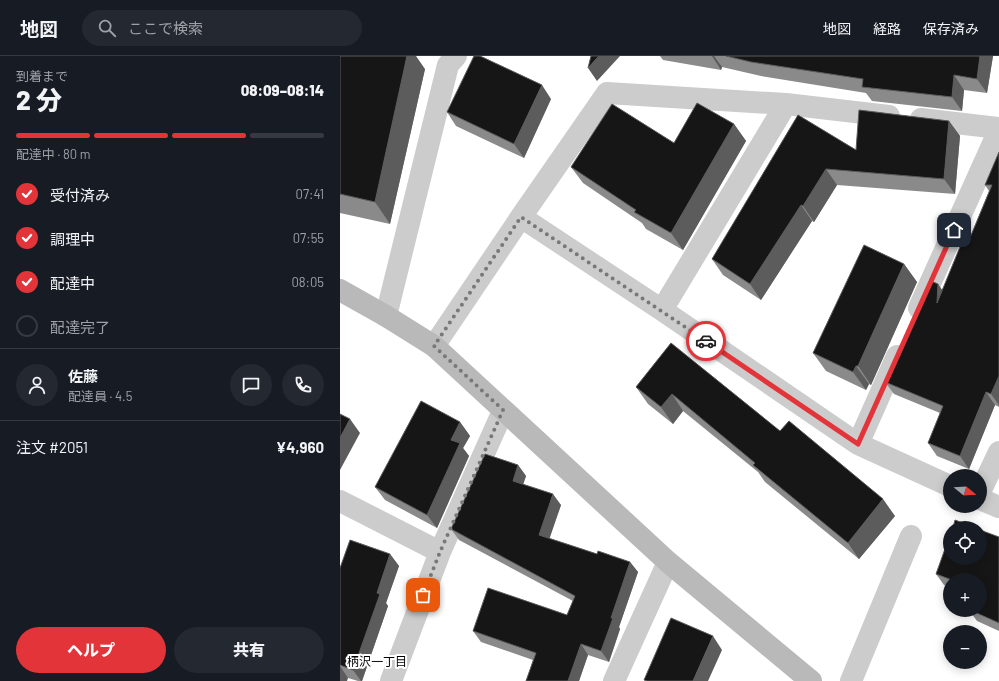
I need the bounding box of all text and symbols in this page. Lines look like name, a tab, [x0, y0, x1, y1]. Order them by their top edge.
search box	[82, 10, 362, 46]
text: 地図	[20, 17, 58, 40]
icon: search	[96, 17, 118, 39]
text: ここで検索	[128, 19, 203, 37]
text: 地図	[823, 20, 851, 37]
text: 経路	[873, 20, 901, 37]
text: 保存済み	[923, 20, 979, 37]
text: 到着まで	[16, 68, 68, 84]
text: 08:09–08:14	[241, 81, 324, 99]
text: 2 分	[16, 84, 62, 115]
text: 配達中 · 80 m	[16, 146, 90, 162]
icon: check	[16, 183, 38, 205]
text: 受付済み	[50, 186, 110, 204]
text: 07:41	[296, 186, 324, 202]
pin	[937, 213, 971, 247]
icon: home	[943, 219, 965, 241]
icon: check	[16, 227, 38, 249]
text: 調理中	[50, 230, 95, 248]
text: 07:55	[293, 230, 324, 246]
icon: check	[16, 271, 38, 293]
text: 配達中	[50, 274, 95, 292]
text: 08:05	[291, 274, 324, 290]
text: 配達完了	[50, 318, 110, 336]
courier	[686, 321, 726, 361]
icon: car	[695, 330, 717, 352]
button: person	[16, 364, 58, 406]
button: chat	[230, 364, 272, 406]
button: phone	[282, 364, 324, 406]
text: 佐藤	[68, 367, 98, 385]
text: 配達員 · 4.5	[68, 388, 132, 404]
text: 注文 #2051	[16, 438, 88, 456]
text: ¥4,960	[276, 438, 324, 456]
north arrow	[943, 469, 987, 513]
map controls	[943, 469, 987, 669]
button: locate	[943, 521, 987, 565]
button: +	[943, 573, 987, 617]
pin	[406, 578, 440, 612]
icon: bag	[412, 584, 434, 606]
button: −	[943, 625, 987, 669]
button: ヘルプ	[16, 627, 166, 673]
button: 共有	[174, 627, 324, 673]
district label: 柄沢一丁目	[347, 654, 407, 668]

